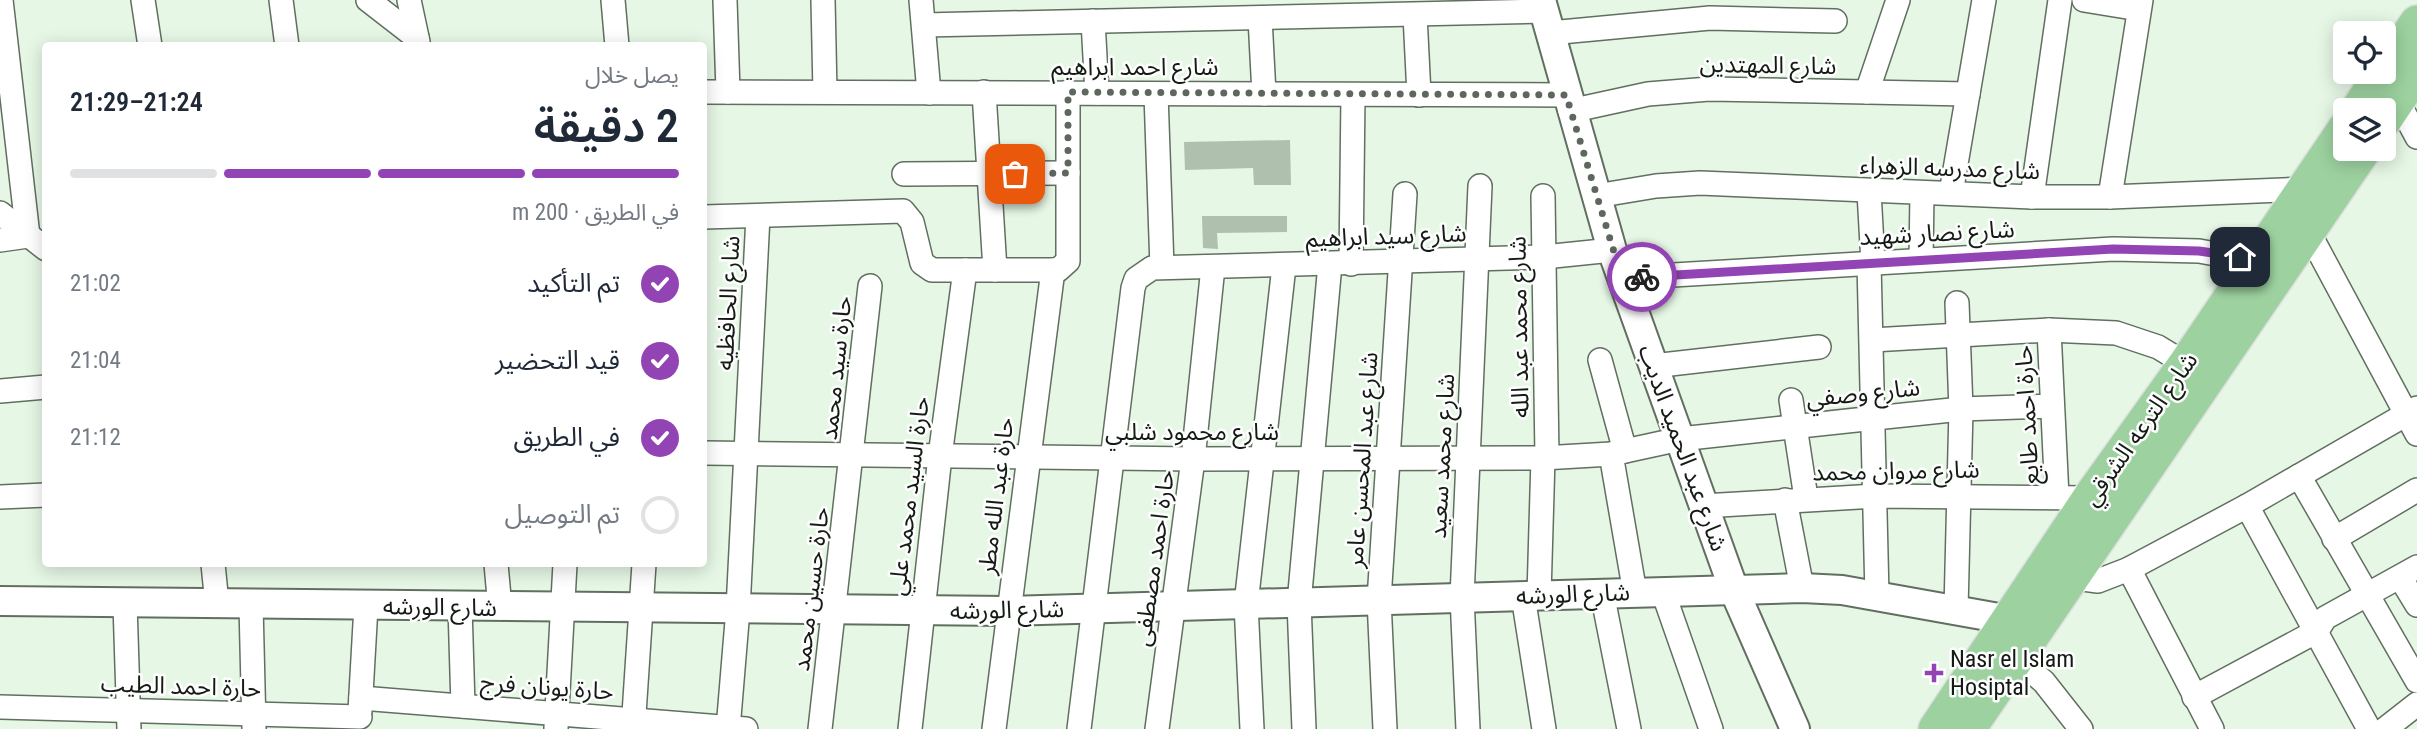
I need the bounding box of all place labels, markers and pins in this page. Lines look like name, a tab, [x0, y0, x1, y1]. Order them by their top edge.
pin	[985, 144, 1045, 204]
pin	[2210, 227, 2270, 287]
place label: Nasr el Islam Hosiptal	[1950, 645, 2074, 701]
marker: Nasr el Islam Hosiptal	[1924, 663, 1944, 683]

